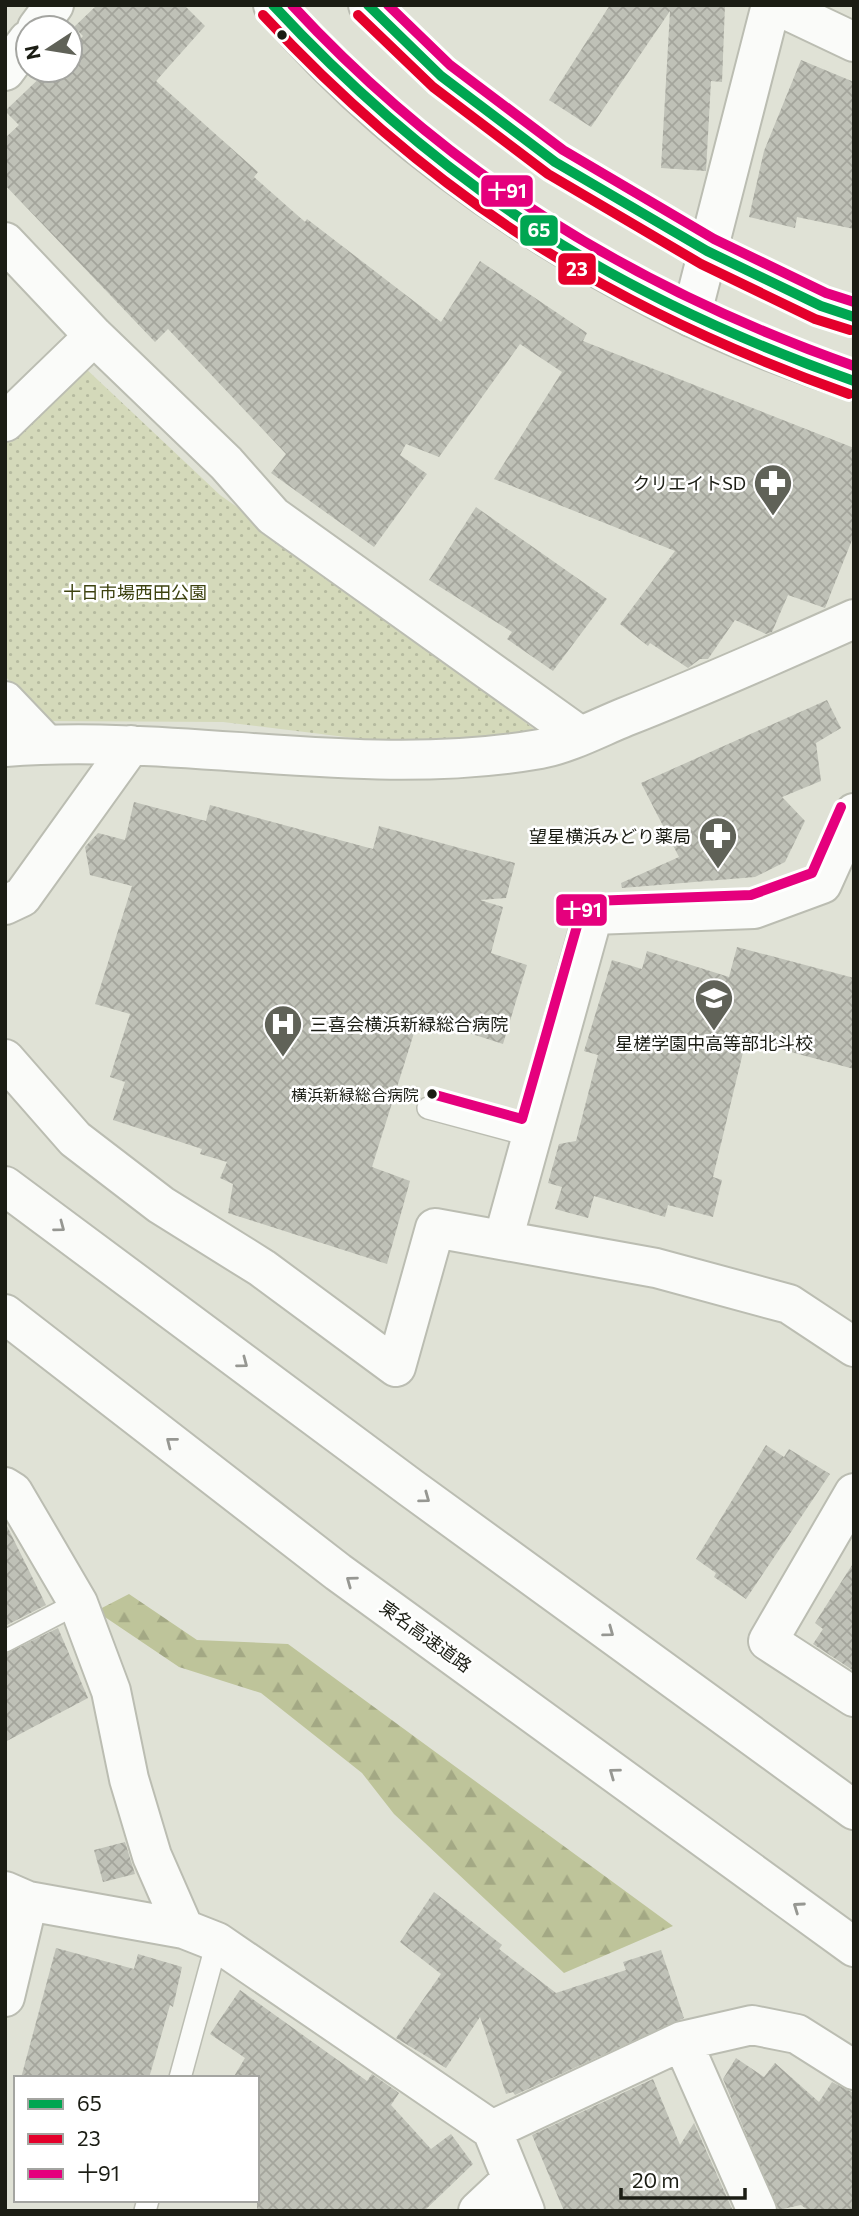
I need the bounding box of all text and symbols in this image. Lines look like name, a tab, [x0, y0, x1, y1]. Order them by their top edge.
north arrow	[14, 14, 84, 84]
unlabelled marker	[275, 28, 289, 42]
text: N	[19, 43, 45, 62]
line badge: 十91	[480, 174, 534, 208]
text: 十91	[487, 179, 527, 202]
line badge: 65	[519, 214, 559, 247]
text: 65	[528, 218, 550, 241]
line badge: 23	[557, 252, 597, 286]
text: 23	[566, 257, 588, 280]
pharmacy icon: クリエイトSD	[752, 462, 794, 517]
place label: クリエイトSD	[632, 472, 746, 494]
park label: 十日市場西田公園	[63, 581, 207, 603]
pharmacy icon: 望星横浜みどり薬局	[697, 815, 739, 870]
place label: 望星横浜みどり薬局	[529, 825, 691, 847]
line badge: 十91	[555, 893, 608, 927]
text: 十91	[562, 898, 602, 921]
school or university icon: 星槎学園中高等部北斗校	[693, 977, 735, 1032]
hospital icon: 三喜会横浜新緑総合病院	[262, 1003, 304, 1058]
place label: 三喜会横浜新緑総合病院	[310, 1013, 508, 1035]
place label: 星槎学園中高等部北斗校	[615, 1032, 813, 1054]
place label: 横浜新緑総合病院	[291, 1085, 419, 1104]
marker: 横浜新緑総合病院	[425, 1087, 439, 1101]
one-way arrow	[52, 1219, 65, 1231]
one-way arrow	[235, 1354, 247, 1367]
one-way arrow	[166, 1438, 179, 1451]
one-way arrow	[417, 1490, 430, 1503]
one-way arrow	[346, 1577, 359, 1589]
street label: 東名高速道路	[376, 1595, 476, 1677]
one-way arrow	[601, 1624, 614, 1636]
one-way arrow	[609, 1769, 622, 1782]
one-way arrow	[793, 1903, 806, 1915]
legend	[14, 2076, 259, 2202]
text: 65	[77, 2090, 102, 2115]
text: 23	[77, 2125, 101, 2150]
scale bar	[621, 2156, 745, 2200]
text: 十91	[77, 2160, 120, 2185]
text: 20 m	[632, 2167, 680, 2192]

